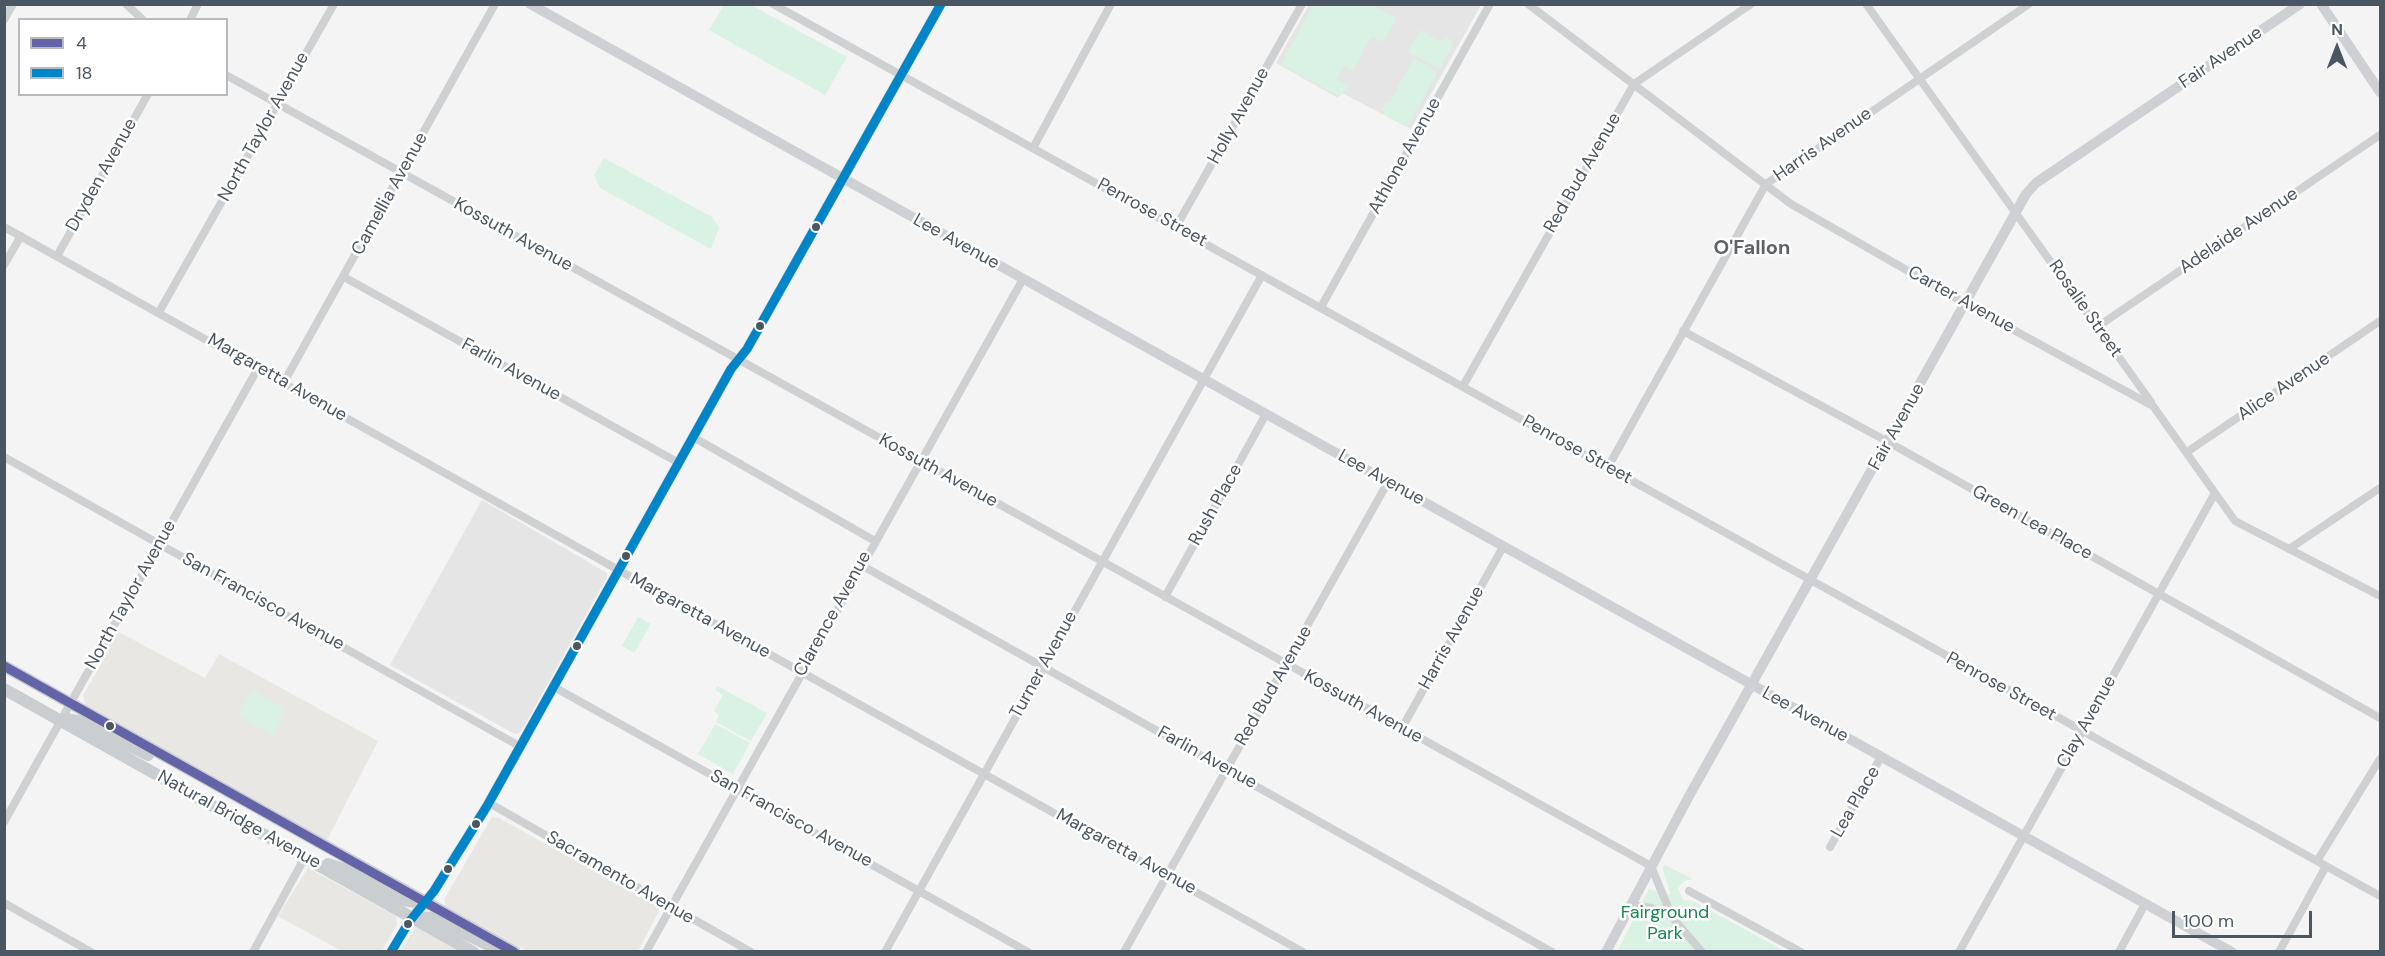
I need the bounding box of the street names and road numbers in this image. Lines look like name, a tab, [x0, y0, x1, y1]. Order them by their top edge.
street label: Fair Avenue	[2175, 22, 2267, 94]
street label: North Taylor Avenue	[214, 48, 314, 206]
street label: Holly Avenue	[1204, 64, 1274, 168]
street label: Athlone Avenue	[1364, 94, 1446, 218]
street label: Harris Avenue	[1770, 103, 1876, 187]
street label: Red Bud Avenue	[1540, 109, 1626, 237]
street label: Dryden Avenue	[62, 115, 142, 235]
street label: Camellia Avenue	[347, 129, 433, 259]
street label: Penrose Street	[1093, 174, 1211, 252]
street label: Adelaide Avenue	[2176, 183, 2302, 279]
street label: Kossuth Avenue	[450, 193, 576, 277]
street label: Lee Avenue	[909, 209, 1003, 275]
street label: Rosalie Street	[2043, 256, 2127, 362]
street label: Carter Avenue	[1904, 262, 2018, 338]
street label: Margaretta Avenue	[203, 329, 351, 427]
street label: Farlin Avenue	[458, 334, 564, 406]
street label: Alice Avenue	[2234, 348, 2334, 426]
street label: Fair Avenue	[1864, 380, 1930, 474]
street label: Penrose Street	[1518, 411, 1636, 489]
street label: Kossuth Avenue	[875, 429, 1001, 513]
street label: Lee Avenue	[1334, 445, 1428, 511]
street label: Rush Place	[1185, 460, 1247, 550]
street label: Green Lea Place	[1968, 481, 2096, 565]
street label: North Taylor Avenue	[81, 516, 181, 674]
street label: San Francisco Avenue	[178, 548, 348, 656]
street label: Clarence Avenue	[790, 548, 876, 680]
street label: Margaretta Avenue	[626, 568, 774, 664]
street label: Harris Avenue	[1415, 583, 1489, 693]
street label: Turner Avenue	[1006, 608, 1082, 722]
street label: Red Bud Avenue	[1231, 622, 1317, 750]
street label: Penrose Street	[1942, 648, 2060, 726]
street label: Kossuth Avenue	[1300, 665, 1426, 749]
street label: Clay Avenue	[2053, 672, 2121, 772]
street label: Lee Avenue	[1758, 682, 1852, 748]
street label: Farlin Avenue	[1154, 722, 1260, 794]
street label: Lea Place	[1827, 763, 1885, 841]
street label: San Francisco Avenue	[706, 765, 876, 873]
street label: Natural Bridge Avenue	[153, 766, 325, 874]
street label: Margaretta Avenue	[1052, 804, 1200, 900]
street label: Sacramento Avenue	[542, 827, 698, 929]

